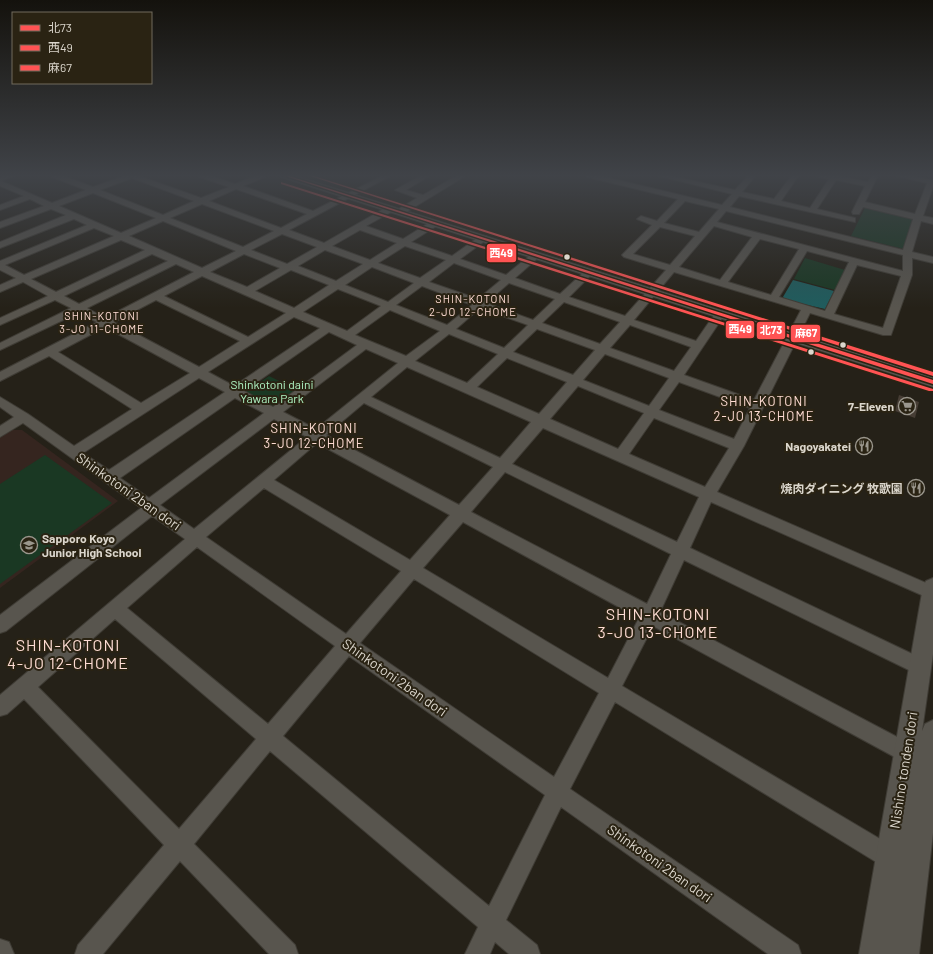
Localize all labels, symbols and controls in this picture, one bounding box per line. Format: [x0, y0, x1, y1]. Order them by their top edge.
legend [12, 12, 152, 84]
text: 北73 [48, 20, 72, 34]
text: 西49 [48, 40, 73, 54]
text: 麻67 [48, 60, 72, 74]
line badge: 西49 [486, 243, 517, 263]
text: 西49 [489, 246, 513, 259]
unlabelled marker [562, 252, 572, 262]
district label: SHIN-KOTONI 2-JO 12-CHOME [429, 292, 517, 318]
district label: SHIN-KOTONI 3-JO 11-CHOME [59, 309, 145, 335]
line badge: 西49 [725, 320, 755, 339]
line badge: 北73 [756, 321, 786, 340]
text: 西49 [728, 322, 752, 335]
text: 北73 [760, 323, 782, 336]
line badge: 麻67 [790, 324, 821, 343]
text: 麻67 [795, 326, 818, 339]
unlabelled marker [838, 340, 848, 350]
unlabelled marker [806, 347, 816, 357]
park label: Shinkotoni daini Yawara Park [230, 377, 314, 405]
district label: SHIN-KOTONI 2-JO 13-CHOME [713, 393, 815, 424]
supermarket icon: 7-Eleven [897, 396, 917, 416]
place label: 7-Eleven [848, 399, 894, 413]
district label: SHIN-KOTONI 3-JO 12-CHOME [263, 420, 365, 451]
restaurant icon: Nagoyakatei [854, 436, 874, 456]
place label: Nagoyakatei [785, 439, 851, 453]
street label: Shinkotoni 2ban dori [73, 448, 185, 534]
restaurant icon: 焼肉ダイニング 牧歌園 [906, 478, 926, 498]
place label: 焼肉ダイニング 牧歌園 [781, 481, 903, 495]
place label: Sapporo Koyo Junior High School [42, 531, 142, 559]
school or university icon: Sapporo Koyo Junior High School [19, 535, 39, 555]
district label: SHIN-KOTONI 3-JO 13-CHOME [597, 604, 719, 641]
street label: Shinkotoni 2ban dori [339, 634, 451, 720]
district label: SHIN-KOTONI 4-JO 12-CHOME [7, 635, 129, 672]
street label: Nishino tonden dori [885, 710, 921, 830]
street label: Shinkotoni 2ban dori [604, 820, 716, 906]

